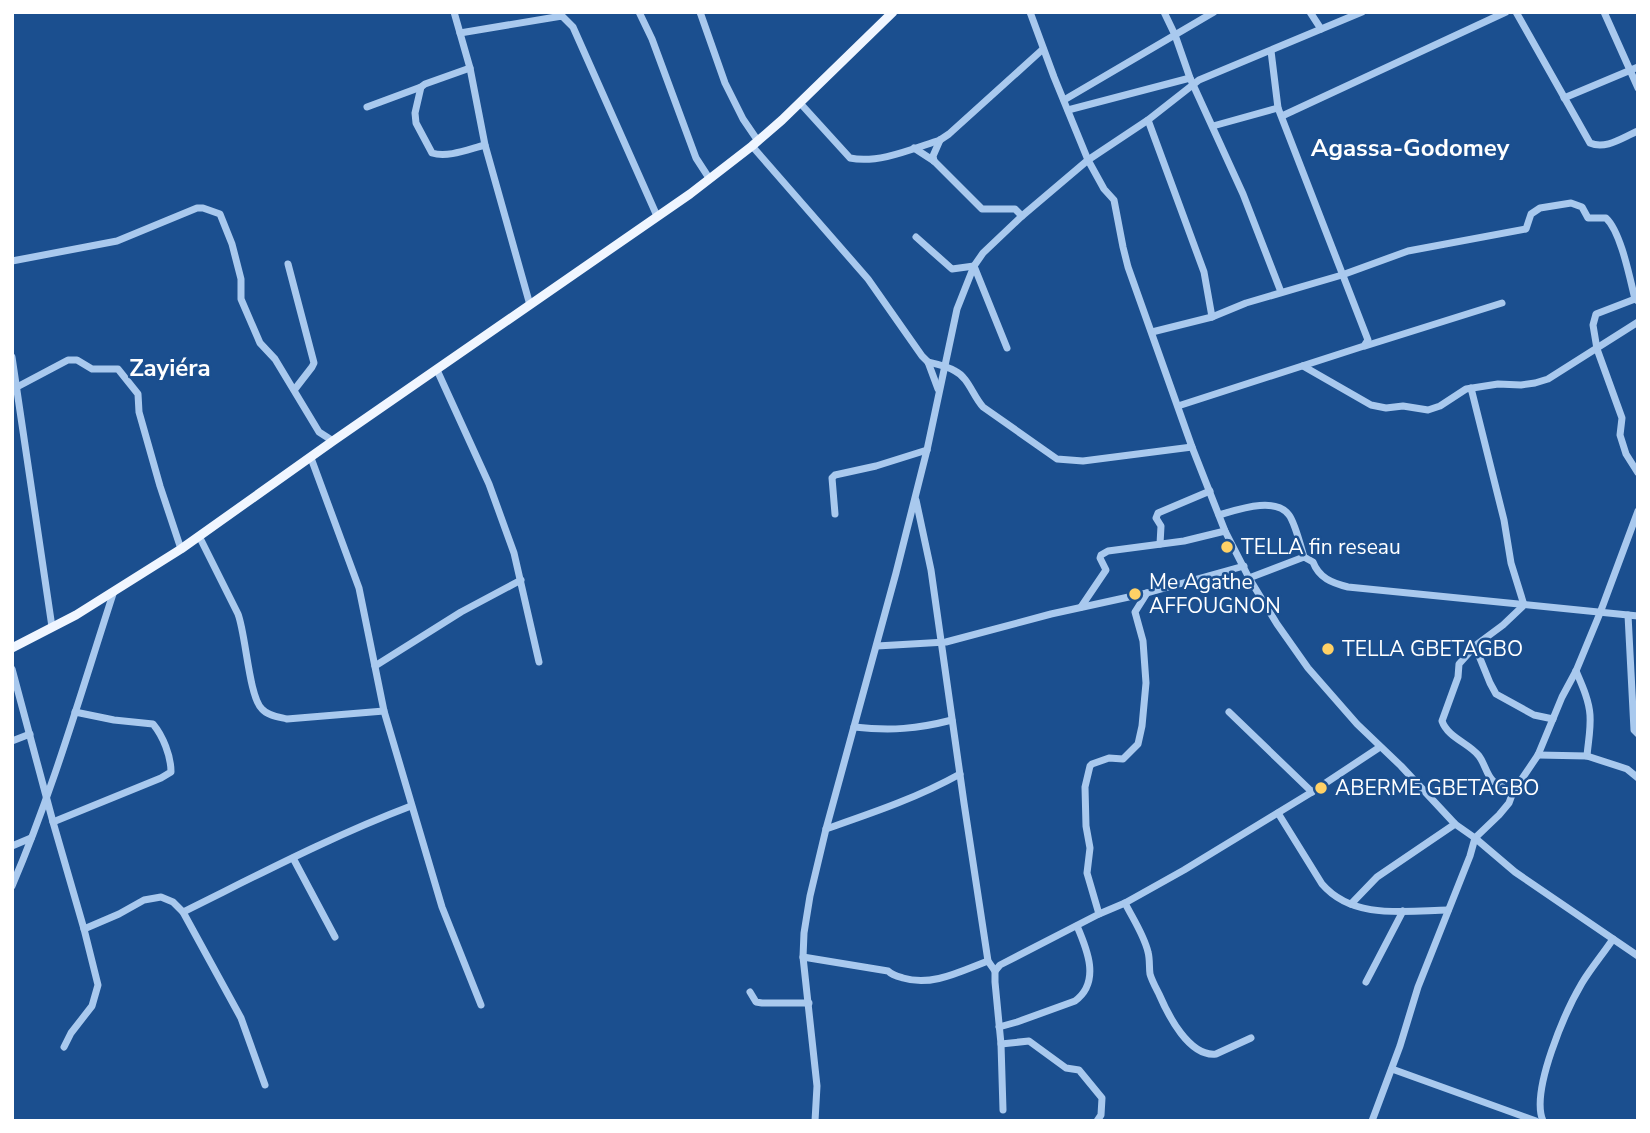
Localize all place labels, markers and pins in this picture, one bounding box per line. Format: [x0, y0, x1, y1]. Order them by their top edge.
place label: TELLA fin reseau [1241, 533, 1401, 561]
marker: TELLA fin reseau [1219, 539, 1235, 555]
place label: Me Agathe AFFOUGNON [1149, 568, 1281, 620]
marker: Me Agathe AFFOUGNON [1127, 586, 1143, 602]
place label: TELLA GBETAGBO [1342, 635, 1523, 663]
marker: TELLA GBETAGBO [1320, 641, 1336, 657]
place label: ABERME GBETAGBO [1335, 774, 1539, 802]
marker: ABERME GBETAGBO [1313, 780, 1329, 796]

